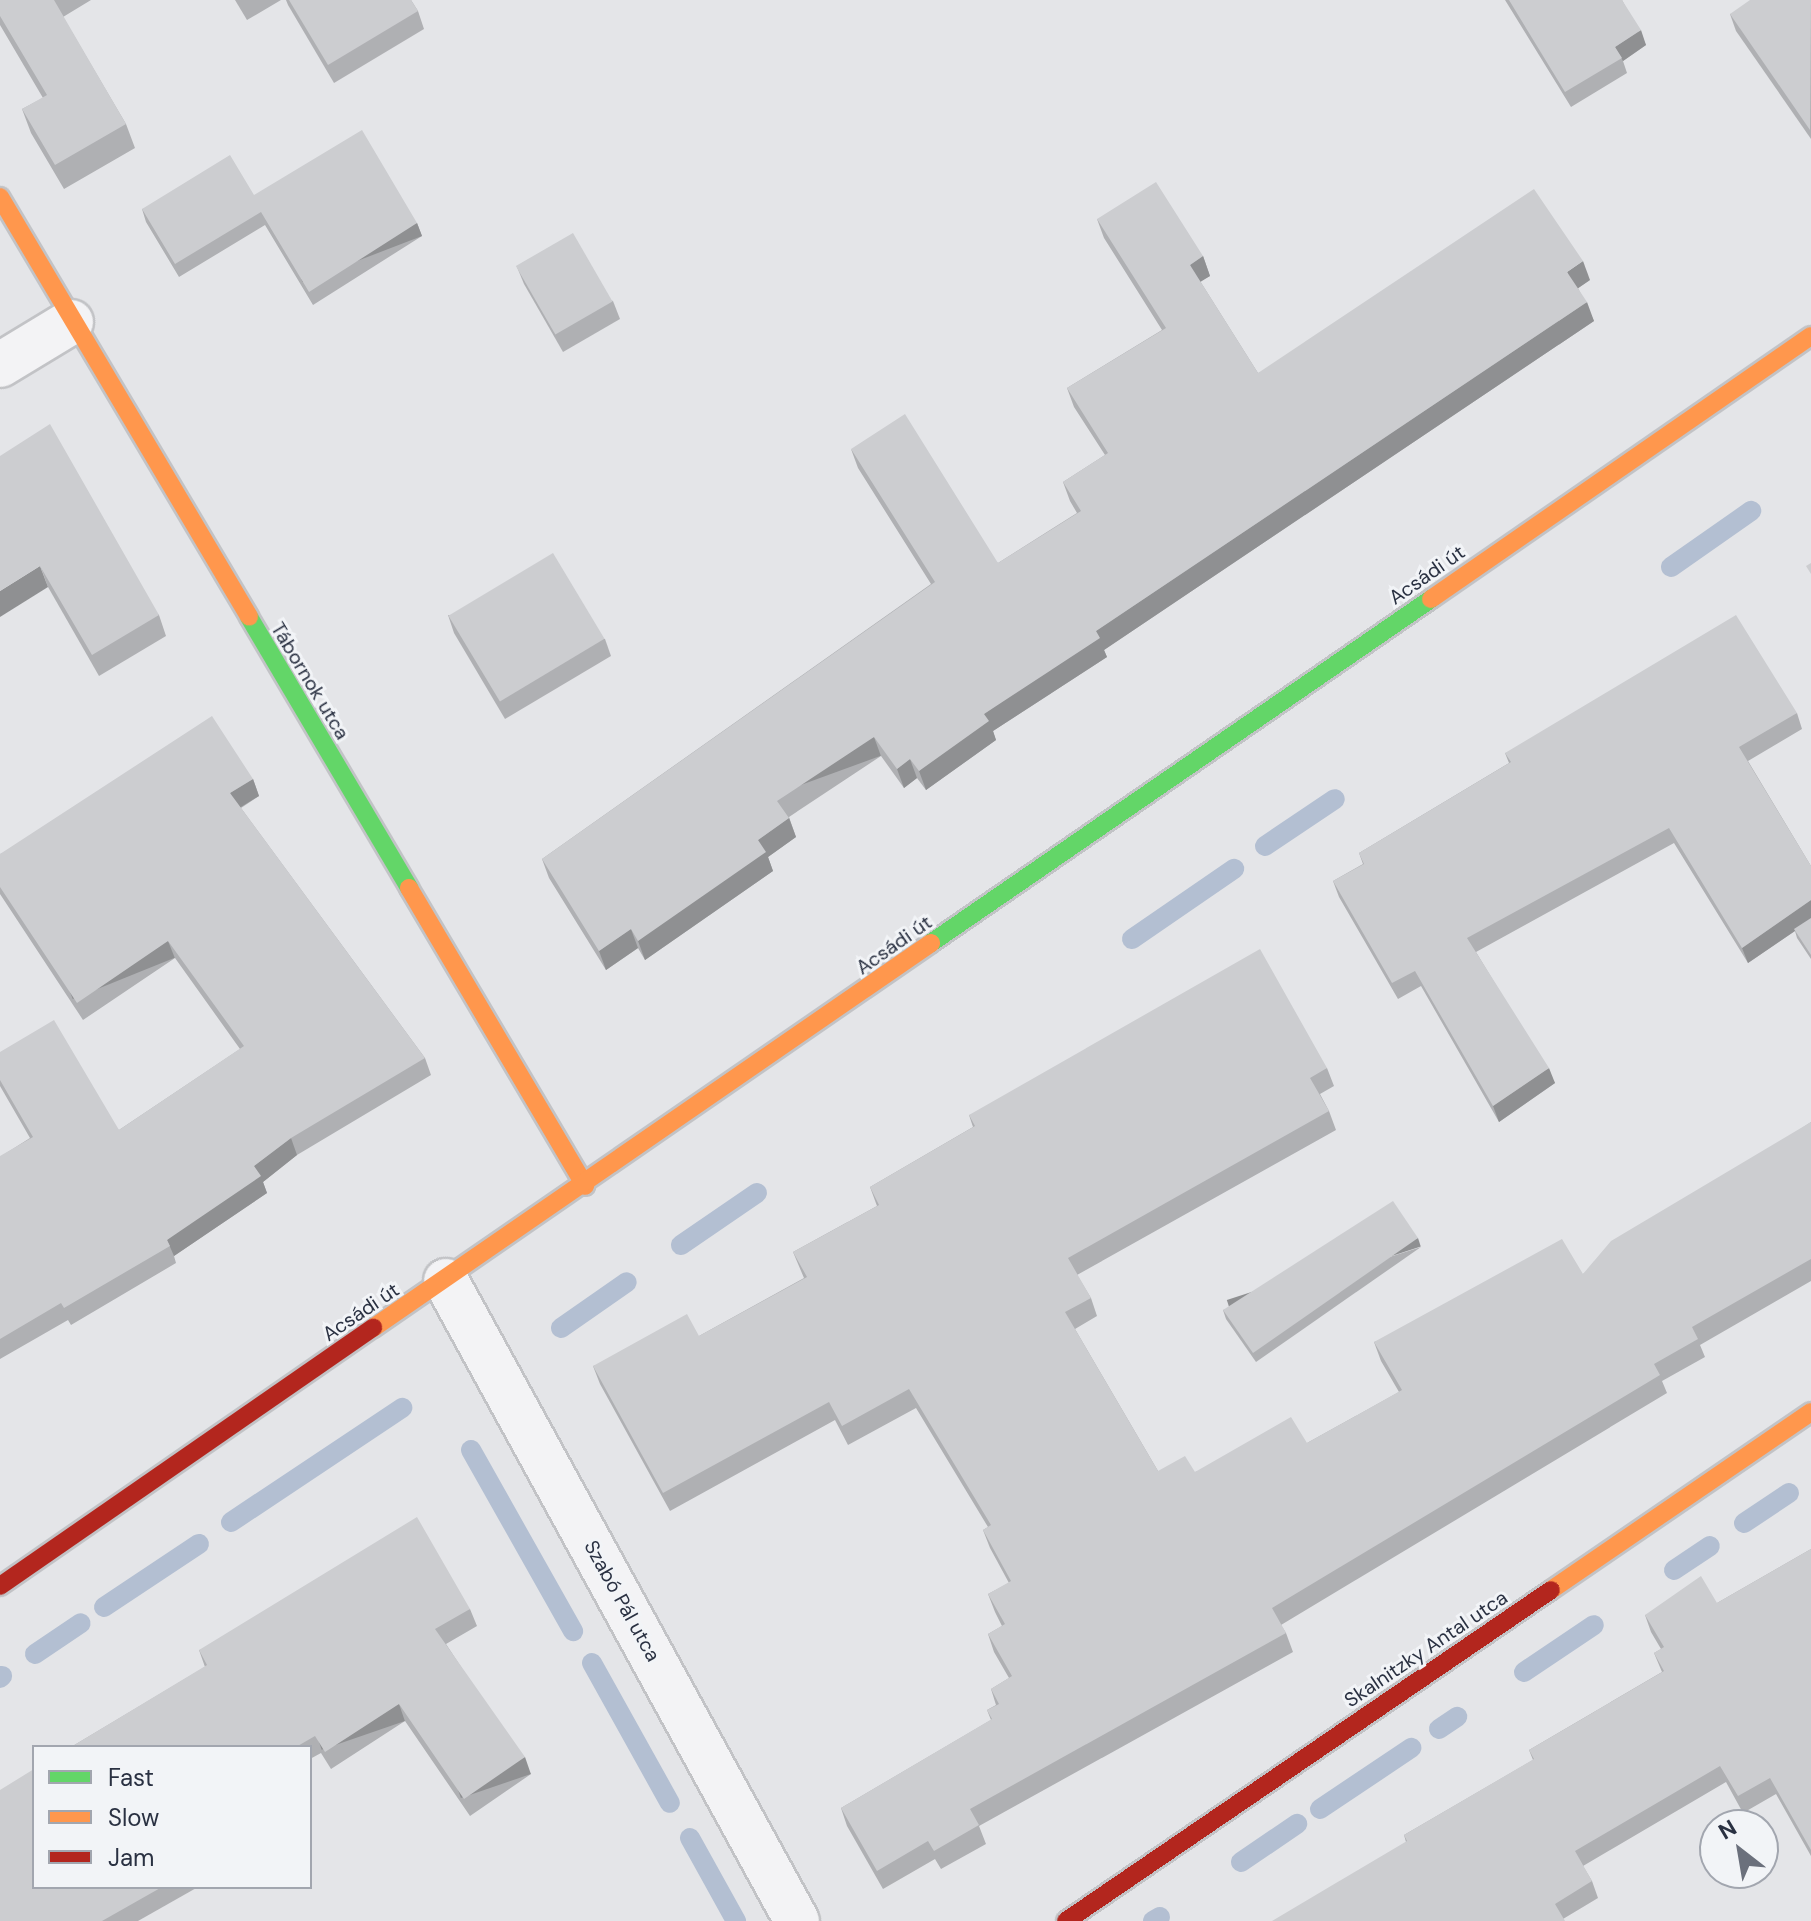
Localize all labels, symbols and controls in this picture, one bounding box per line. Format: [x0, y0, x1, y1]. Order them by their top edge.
street label: Acsádi út [1384, 540, 1470, 610]
street label: Tábornok utca [266, 618, 354, 744]
street label: Acsádi út [851, 910, 937, 980]
street label: Acsádi út [318, 1278, 404, 1346]
street label: Szabó Pál utca [579, 1536, 665, 1666]
street label: Skalnitzky Antal utca [1340, 1586, 1512, 1712]
legend [32, 1745, 312, 1889]
text: Fast [108, 1762, 154, 1793]
text: Slow [108, 1802, 159, 1833]
north arrow [1699, 1809, 1779, 1889]
text: N [1713, 1813, 1742, 1846]
text: Jam [108, 1842, 154, 1873]

